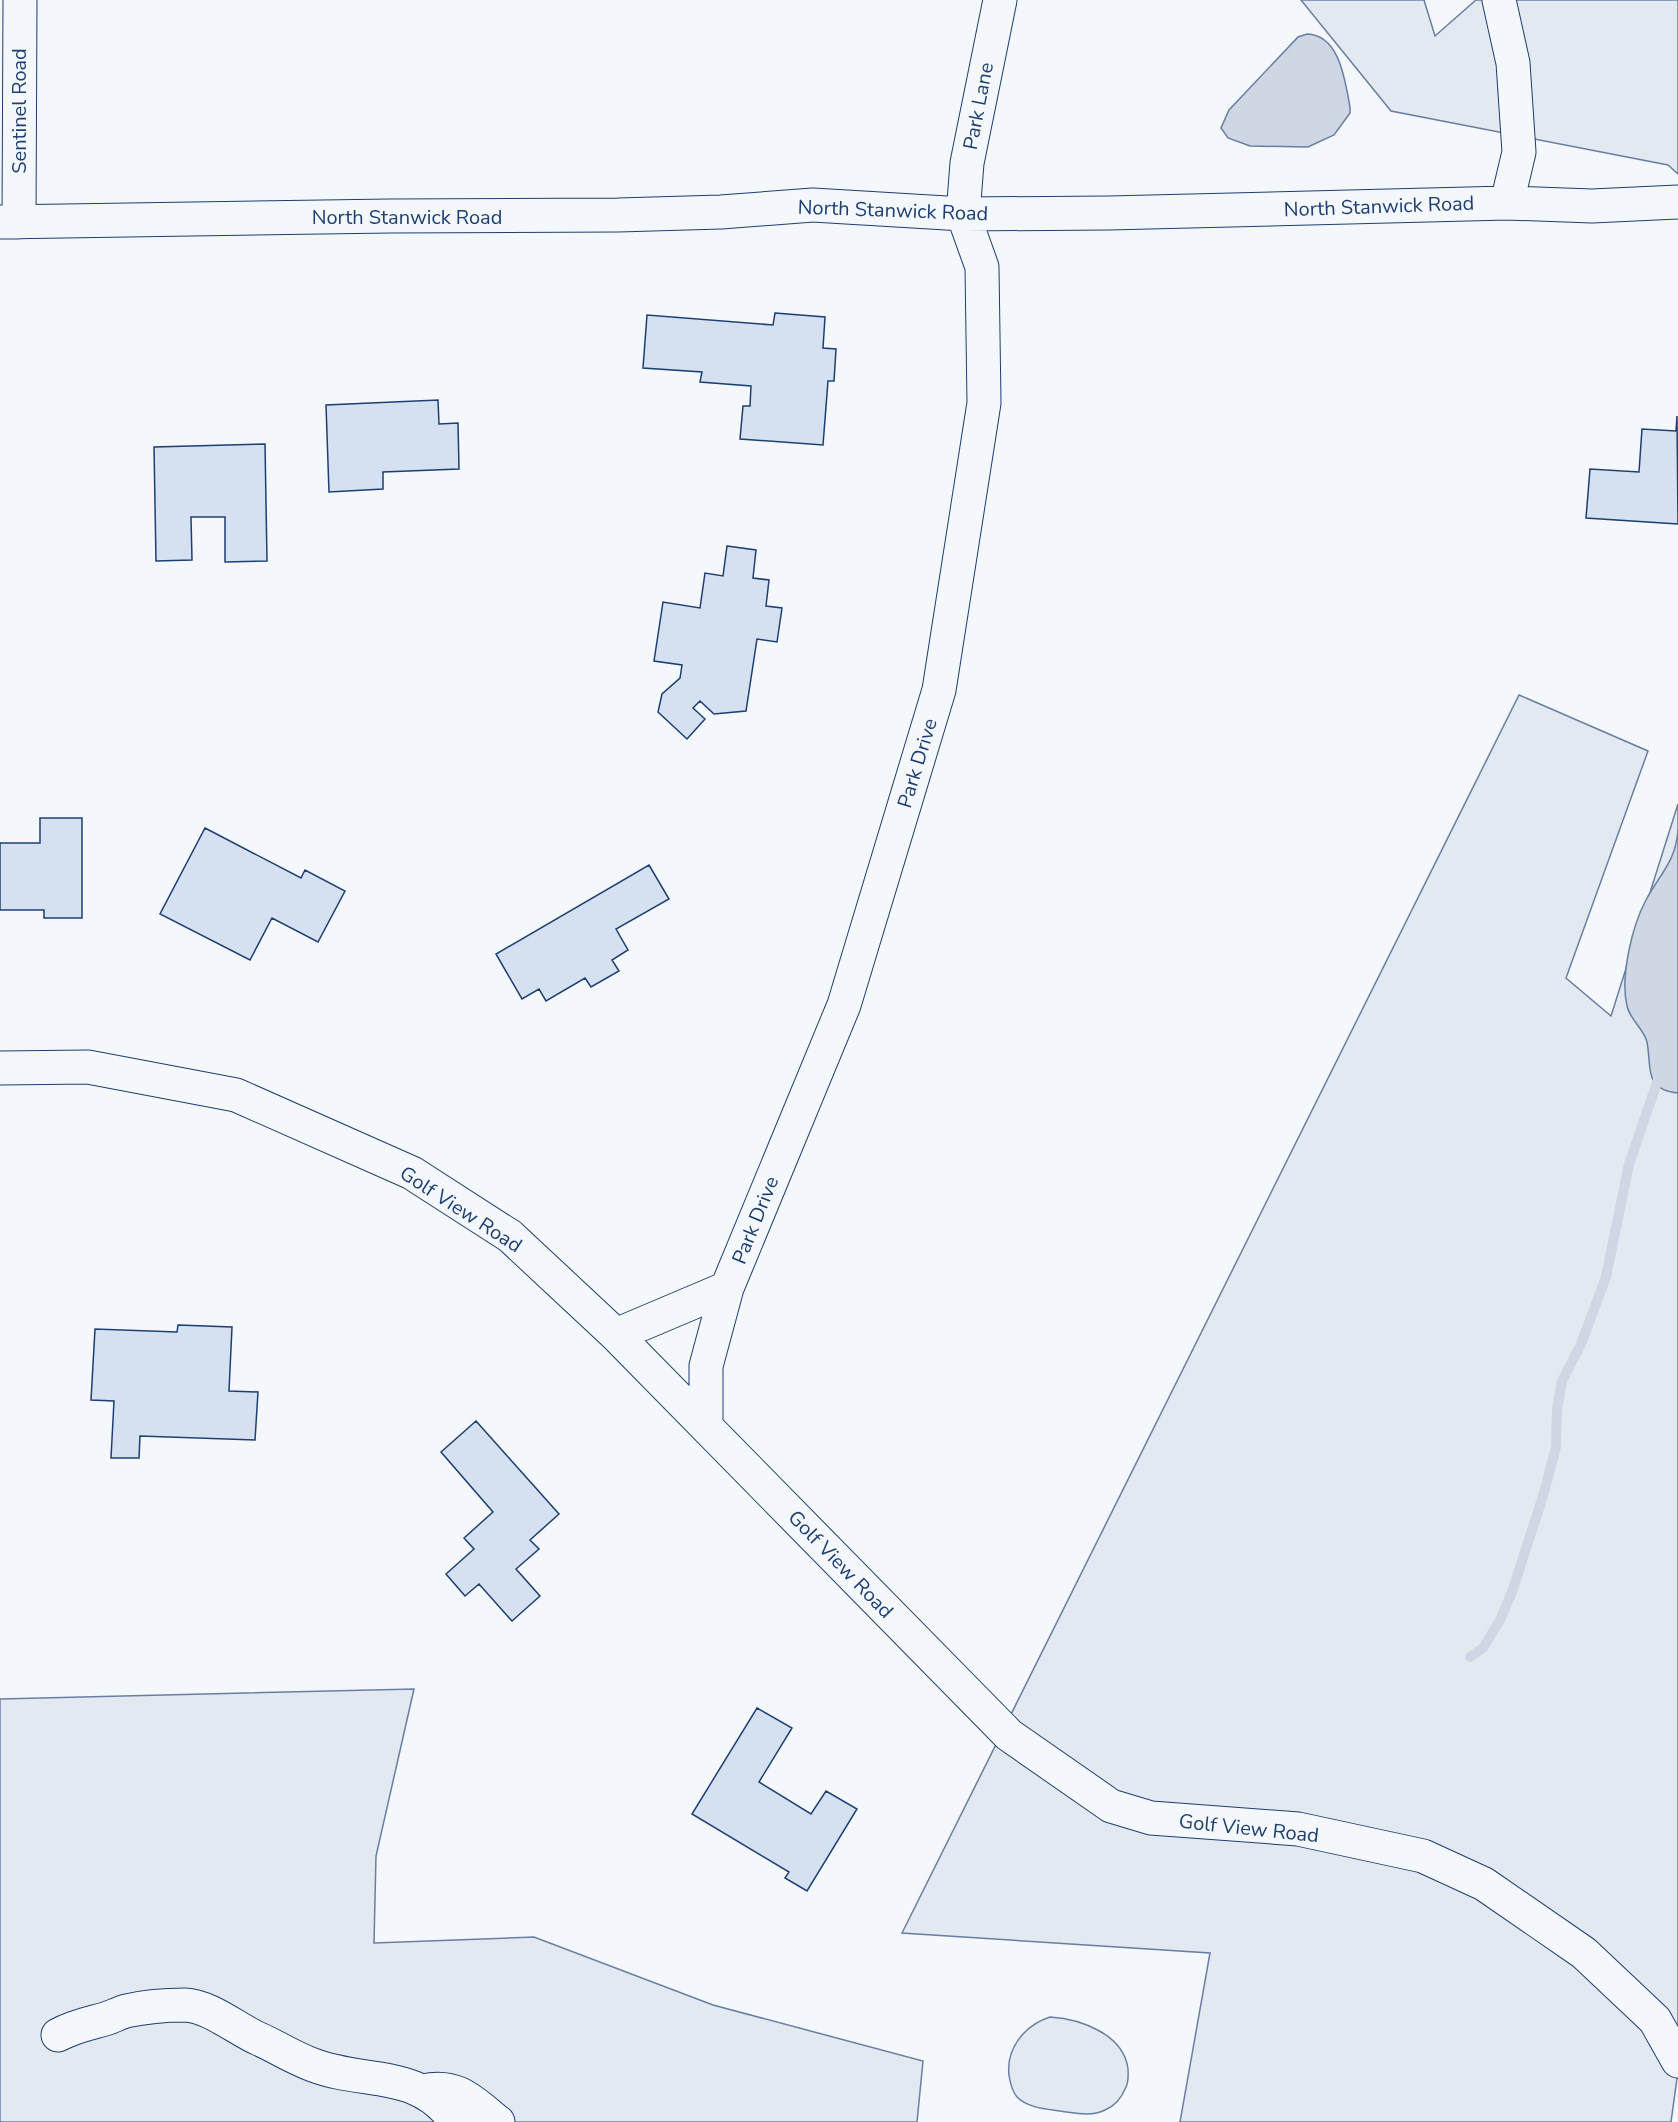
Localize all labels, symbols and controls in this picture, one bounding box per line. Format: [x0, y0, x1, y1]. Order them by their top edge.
street label: Sentinel Road [6, 48, 33, 174]
street label: Park Lane [957, 60, 1000, 152]
street label: North Stanwick Road [1283, 190, 1475, 223]
street label: North Stanwick Road [797, 194, 989, 227]
street label: North Stanwick Road [312, 204, 502, 231]
street label: Park Drive [891, 715, 944, 811]
street label: Golf View Road [394, 1160, 527, 1259]
street label: Park Drive [726, 1172, 785, 1268]
street label: Golf View Road [782, 1504, 899, 1624]
street label: Golf View Road [1178, 1808, 1320, 1849]

